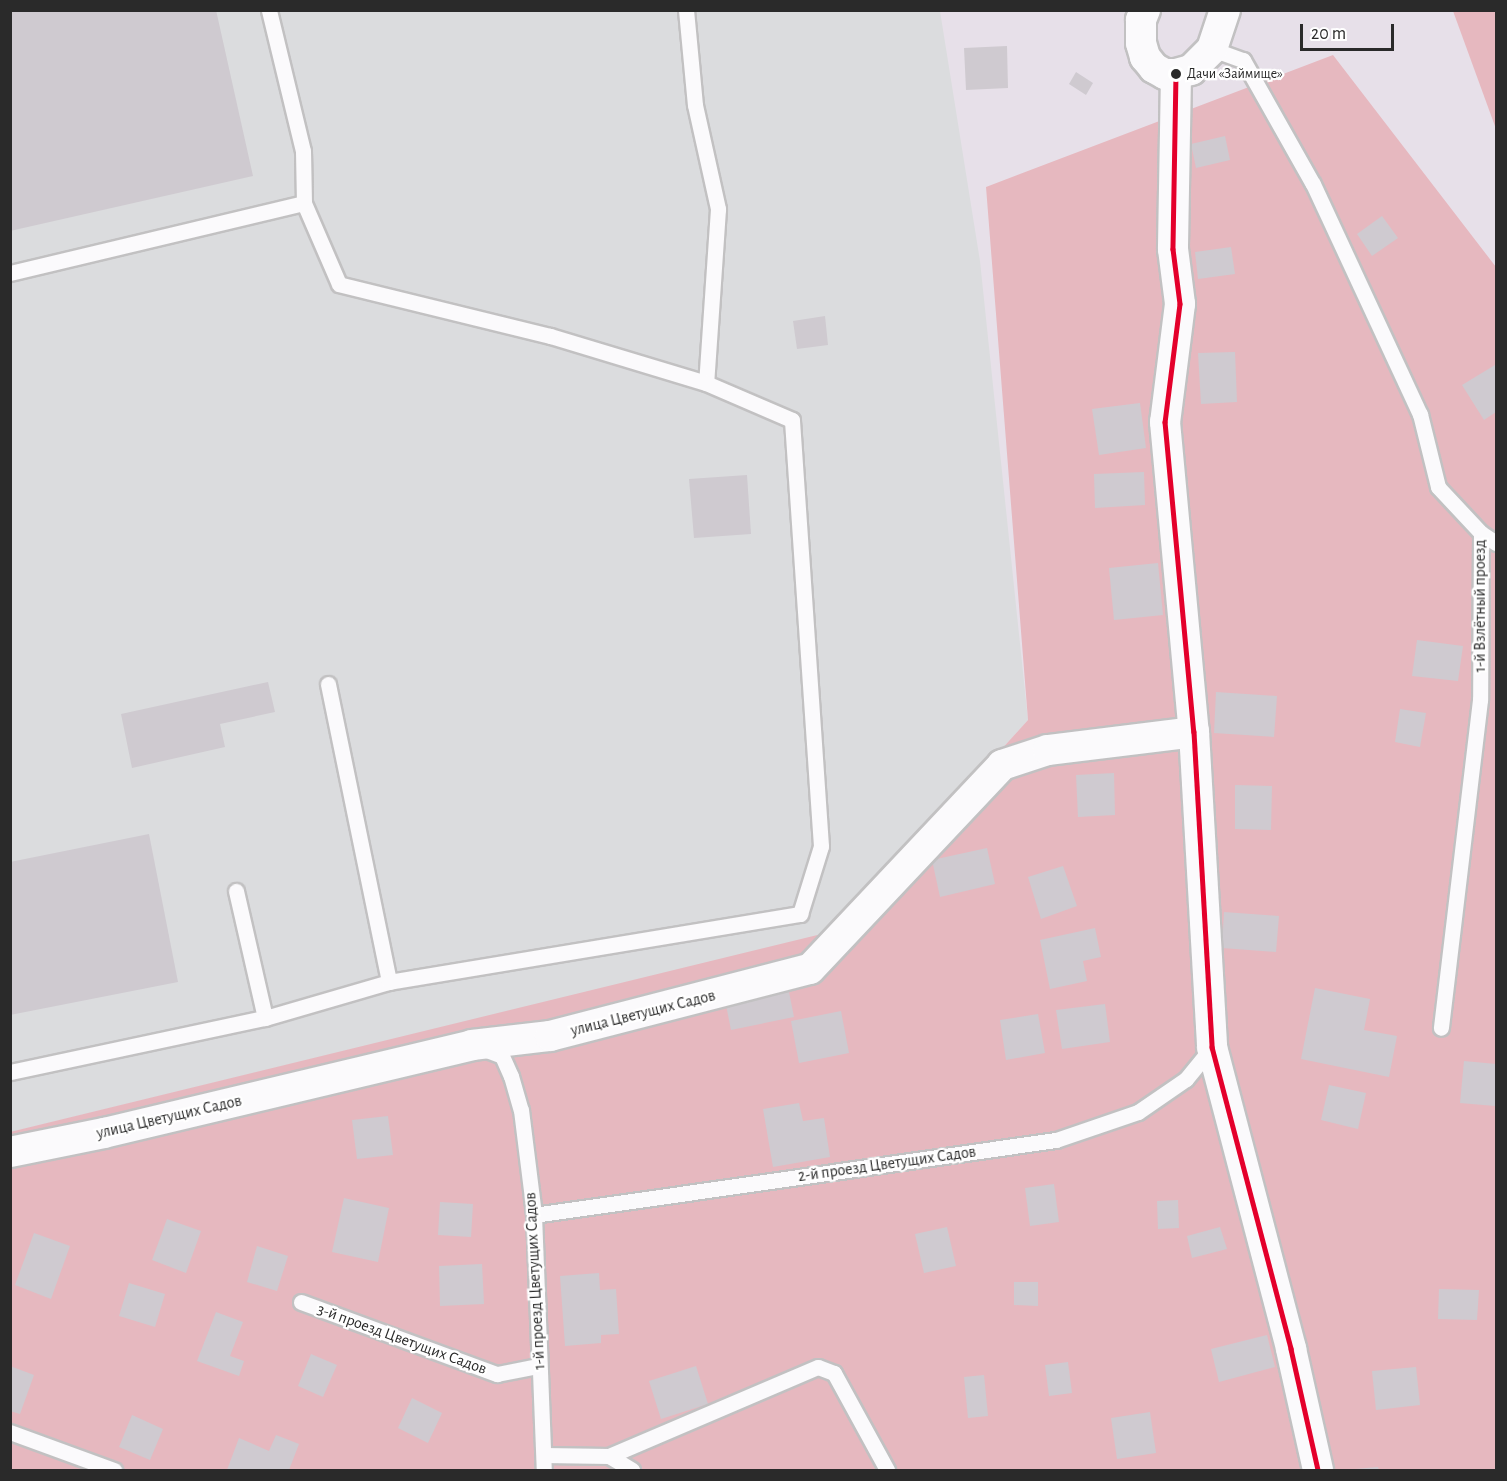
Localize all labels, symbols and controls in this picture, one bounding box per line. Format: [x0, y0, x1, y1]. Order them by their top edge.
scale bar [1303, 12, 1398, 50]
text: 20 m [1311, 25, 1346, 43]
place label: Дачи «Займище» [1187, 66, 1283, 82]
marker: Дачи «Займище» [1170, 68, 1182, 80]
street label: 1-й Взлётный проезд [1470, 540, 1490, 672]
street label: улица Цветущих Садов [569, 986, 717, 1040]
street label: улица Цветущих Садов [95, 1091, 243, 1143]
street label: 2-й проезд Цветущих Садов [797, 1142, 977, 1186]
street label: 1-й проезд Цветущих Садов [521, 1192, 549, 1370]
street label: 3-й проезд Цветущих Садов [315, 1299, 489, 1379]

